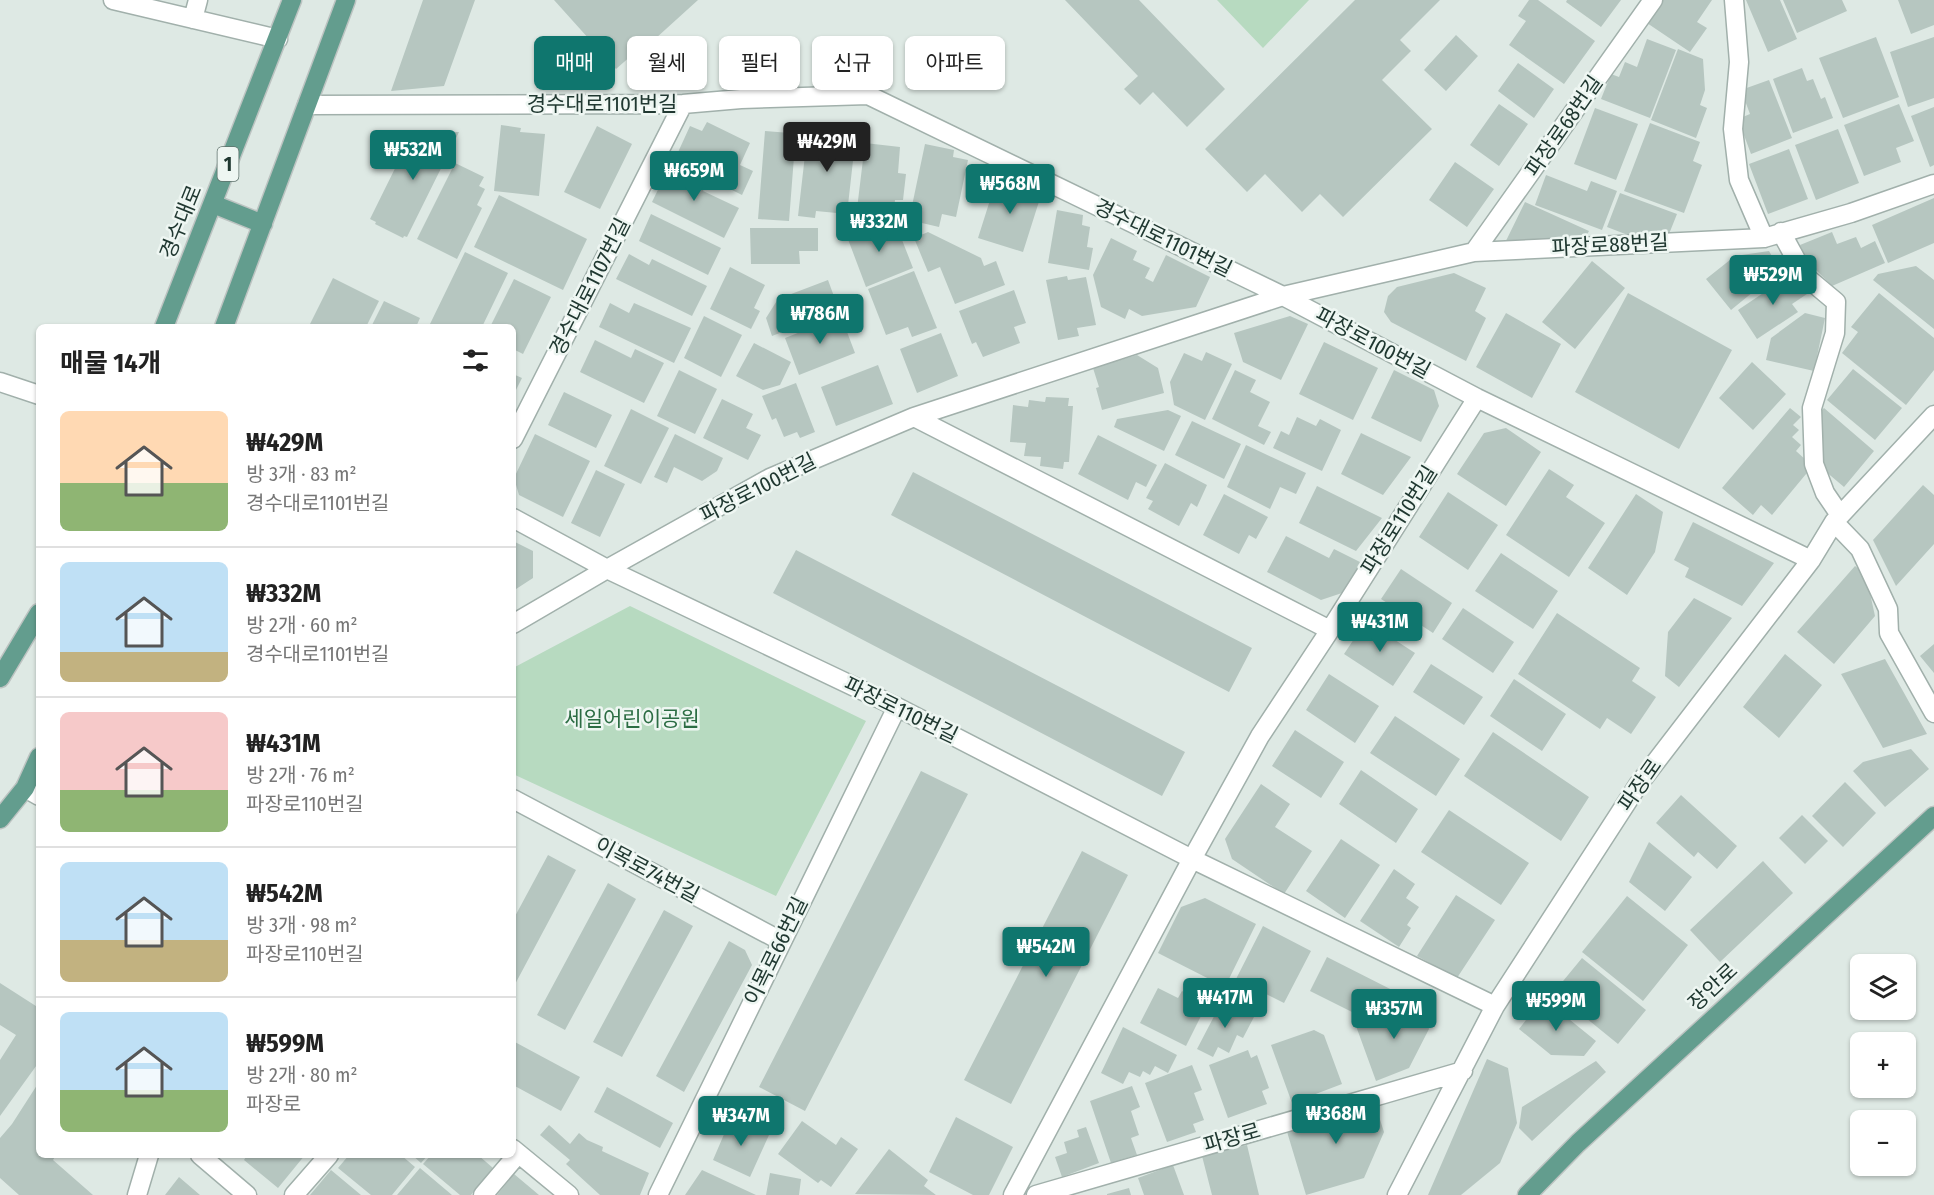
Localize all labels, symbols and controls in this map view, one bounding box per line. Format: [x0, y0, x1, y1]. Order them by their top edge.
chip: 매매 [534, 36, 615, 90]
chip: 월세 [627, 36, 707, 90]
chip: 필터 [719, 36, 800, 90]
chip: 신규 [812, 36, 893, 90]
chip: 아파트 [905, 36, 1005, 90]
street label: 파장로68번길 [1520, 70, 1608, 182]
street label: 경수대로1101번길 [527, 91, 677, 117]
pin: ₩429M [785, 122, 869, 173]
text: ₩429M [797, 129, 857, 153]
pin: ₩532M [371, 130, 455, 181]
text: ₩532M [384, 137, 442, 161]
road number: 1 [218, 147, 238, 181]
pin: ₩659M [652, 151, 736, 202]
text: ₩659M [664, 158, 724, 182]
pin: ₩568M [968, 164, 1052, 215]
text: ₩568M [980, 171, 1040, 195]
street label: 경수대로 [154, 181, 208, 263]
street label: 경수대로1101번길 [1090, 193, 1236, 283]
pin: ₩332M [837, 202, 921, 253]
text: ₩332M [850, 209, 908, 233]
street label: 경수대로1107번길 [544, 214, 636, 360]
street label: 파장로88번길 [1551, 229, 1669, 261]
pin: ₩529M [1731, 255, 1815, 306]
text: ₩529M [1744, 262, 1802, 286]
pin: ₩786M [778, 294, 862, 345]
text: ₩786M [790, 301, 850, 325]
street label: 파장로100번길 [1311, 302, 1435, 384]
icon: filters [459, 344, 492, 377]
text: 매물 14개 [60, 348, 162, 379]
text: ₩429M [246, 427, 323, 458]
icon: home [108, 435, 180, 507]
street label: 파장로100번길 [696, 448, 820, 528]
street label: 파장로110번길 [1355, 461, 1443, 579]
text: 방 3개 · 83 m² [246, 462, 356, 486]
text: 경수대로1101번길 [246, 491, 389, 515]
text: ₩332M [246, 578, 321, 609]
icon: home [108, 586, 180, 658]
pin: ₩431M [1338, 602, 1422, 653]
text: ₩431M [1351, 609, 1409, 633]
text: 방 2개 · 60 m² [246, 613, 358, 637]
text: 경수대로1101번길 [246, 642, 389, 666]
street label: 파장로110번길 [840, 671, 962, 749]
park label: 세일어린이공원 [564, 706, 700, 732]
text: ₩431M [246, 728, 321, 759]
icon: home [108, 736, 180, 808]
street label: 파장로 [1613, 754, 1667, 816]
text: 방 2개 · 76 m² [246, 763, 355, 787]
text: 파장로110번길 [246, 792, 364, 816]
street label: 이목로74번길 [590, 832, 704, 908]
text: ₩542M [246, 878, 323, 909]
icon: home [108, 886, 180, 958]
street label: 이목로66번길 [739, 893, 813, 1009]
text: 방 3개 · 98 m² [246, 913, 357, 937]
pin: ₩542M [1004, 927, 1088, 978]
text: ₩542M [1017, 934, 1075, 958]
text: 파장로110번길 [246, 942, 364, 966]
map controls [1850, 954, 1916, 1176]
button: layers [1850, 954, 1916, 1020]
street label: 장안로 [1683, 958, 1743, 1016]
pin: ₩417M [1183, 978, 1267, 1029]
pin: ₩599M [1514, 981, 1598, 1032]
text: ₩417M [1197, 985, 1253, 1009]
text: ₩599M [1526, 988, 1586, 1012]
pin: ₩357M [1352, 989, 1436, 1040]
text: ₩357M [1365, 996, 1423, 1020]
text: ₩599M [246, 1028, 324, 1059]
button: + [1850, 1032, 1916, 1098]
icon: home [108, 1036, 180, 1108]
text: 방 2개 · 80 m² [246, 1063, 358, 1087]
text: 파장로 [246, 1092, 301, 1116]
pin: ₩368M [1294, 1094, 1378, 1145]
pin: ₩347M [699, 1096, 783, 1147]
text: ₩368M [1306, 1101, 1366, 1125]
text: ₩347M [712, 1103, 770, 1127]
button: − [1850, 1110, 1916, 1176]
street label: 파장로 [1201, 1118, 1263, 1158]

